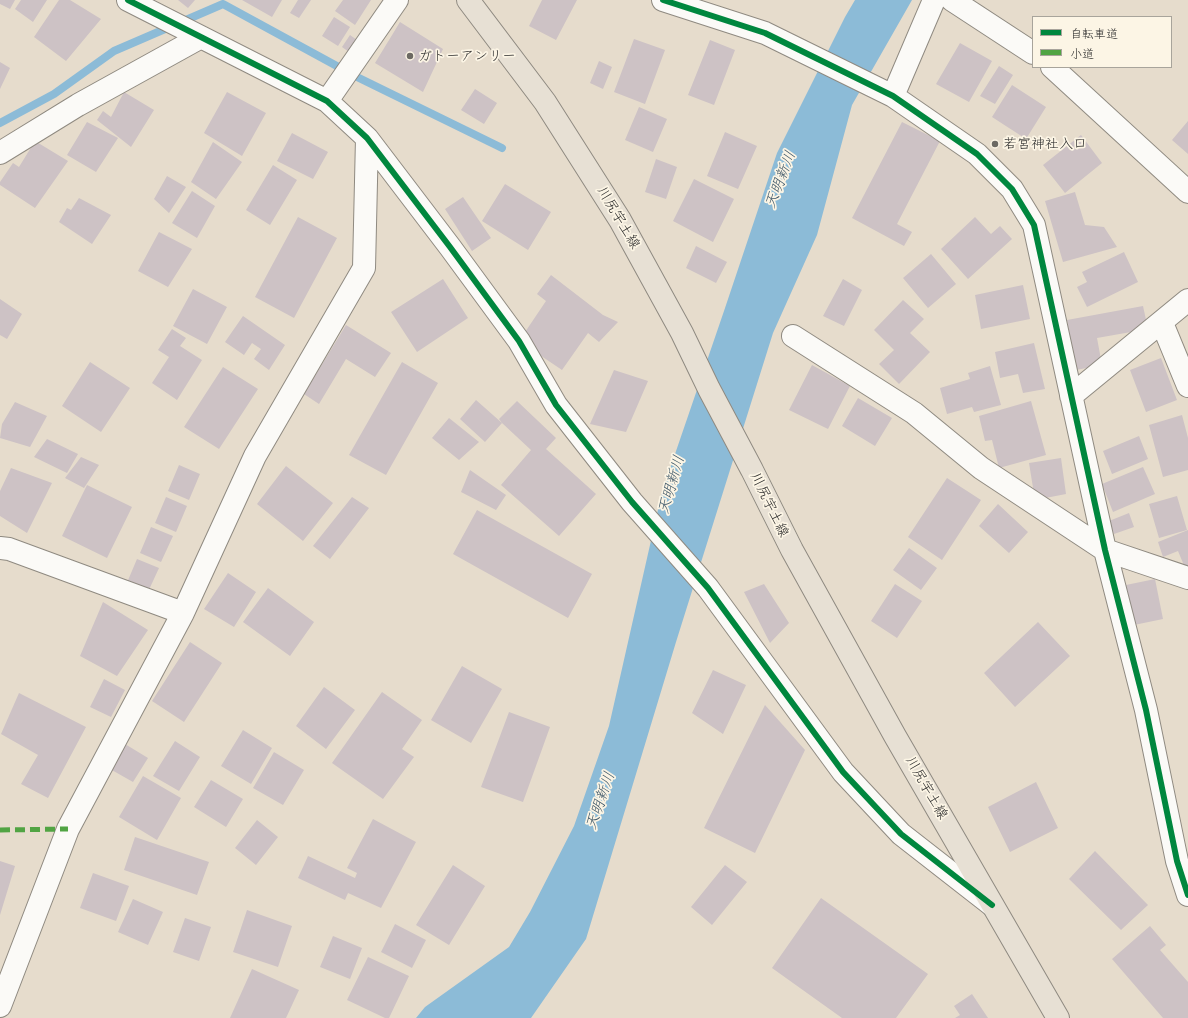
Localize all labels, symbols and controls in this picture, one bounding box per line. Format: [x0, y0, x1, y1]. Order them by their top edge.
legend [1032, 16, 1172, 68]
text: 自転車道 [1070, 27, 1118, 41]
text: 小道 [1070, 47, 1094, 61]
place label: ガトーアンリー [418, 48, 516, 64]
marker: ガトーアンリー [405, 51, 415, 61]
place label: 若宮神社入口 [1003, 136, 1087, 152]
marker: 若宮神社入口 [990, 139, 1000, 149]
water label: 天明新川 [762, 149, 800, 211]
street label: 川尻宇土線 [593, 184, 643, 252]
water label: 天明新川 [655, 454, 689, 516]
street label: 川尻宇土線 [746, 470, 792, 540]
street label: 川尻宇土線 [901, 753, 951, 823]
water label: 天明新川 [583, 770, 619, 832]

